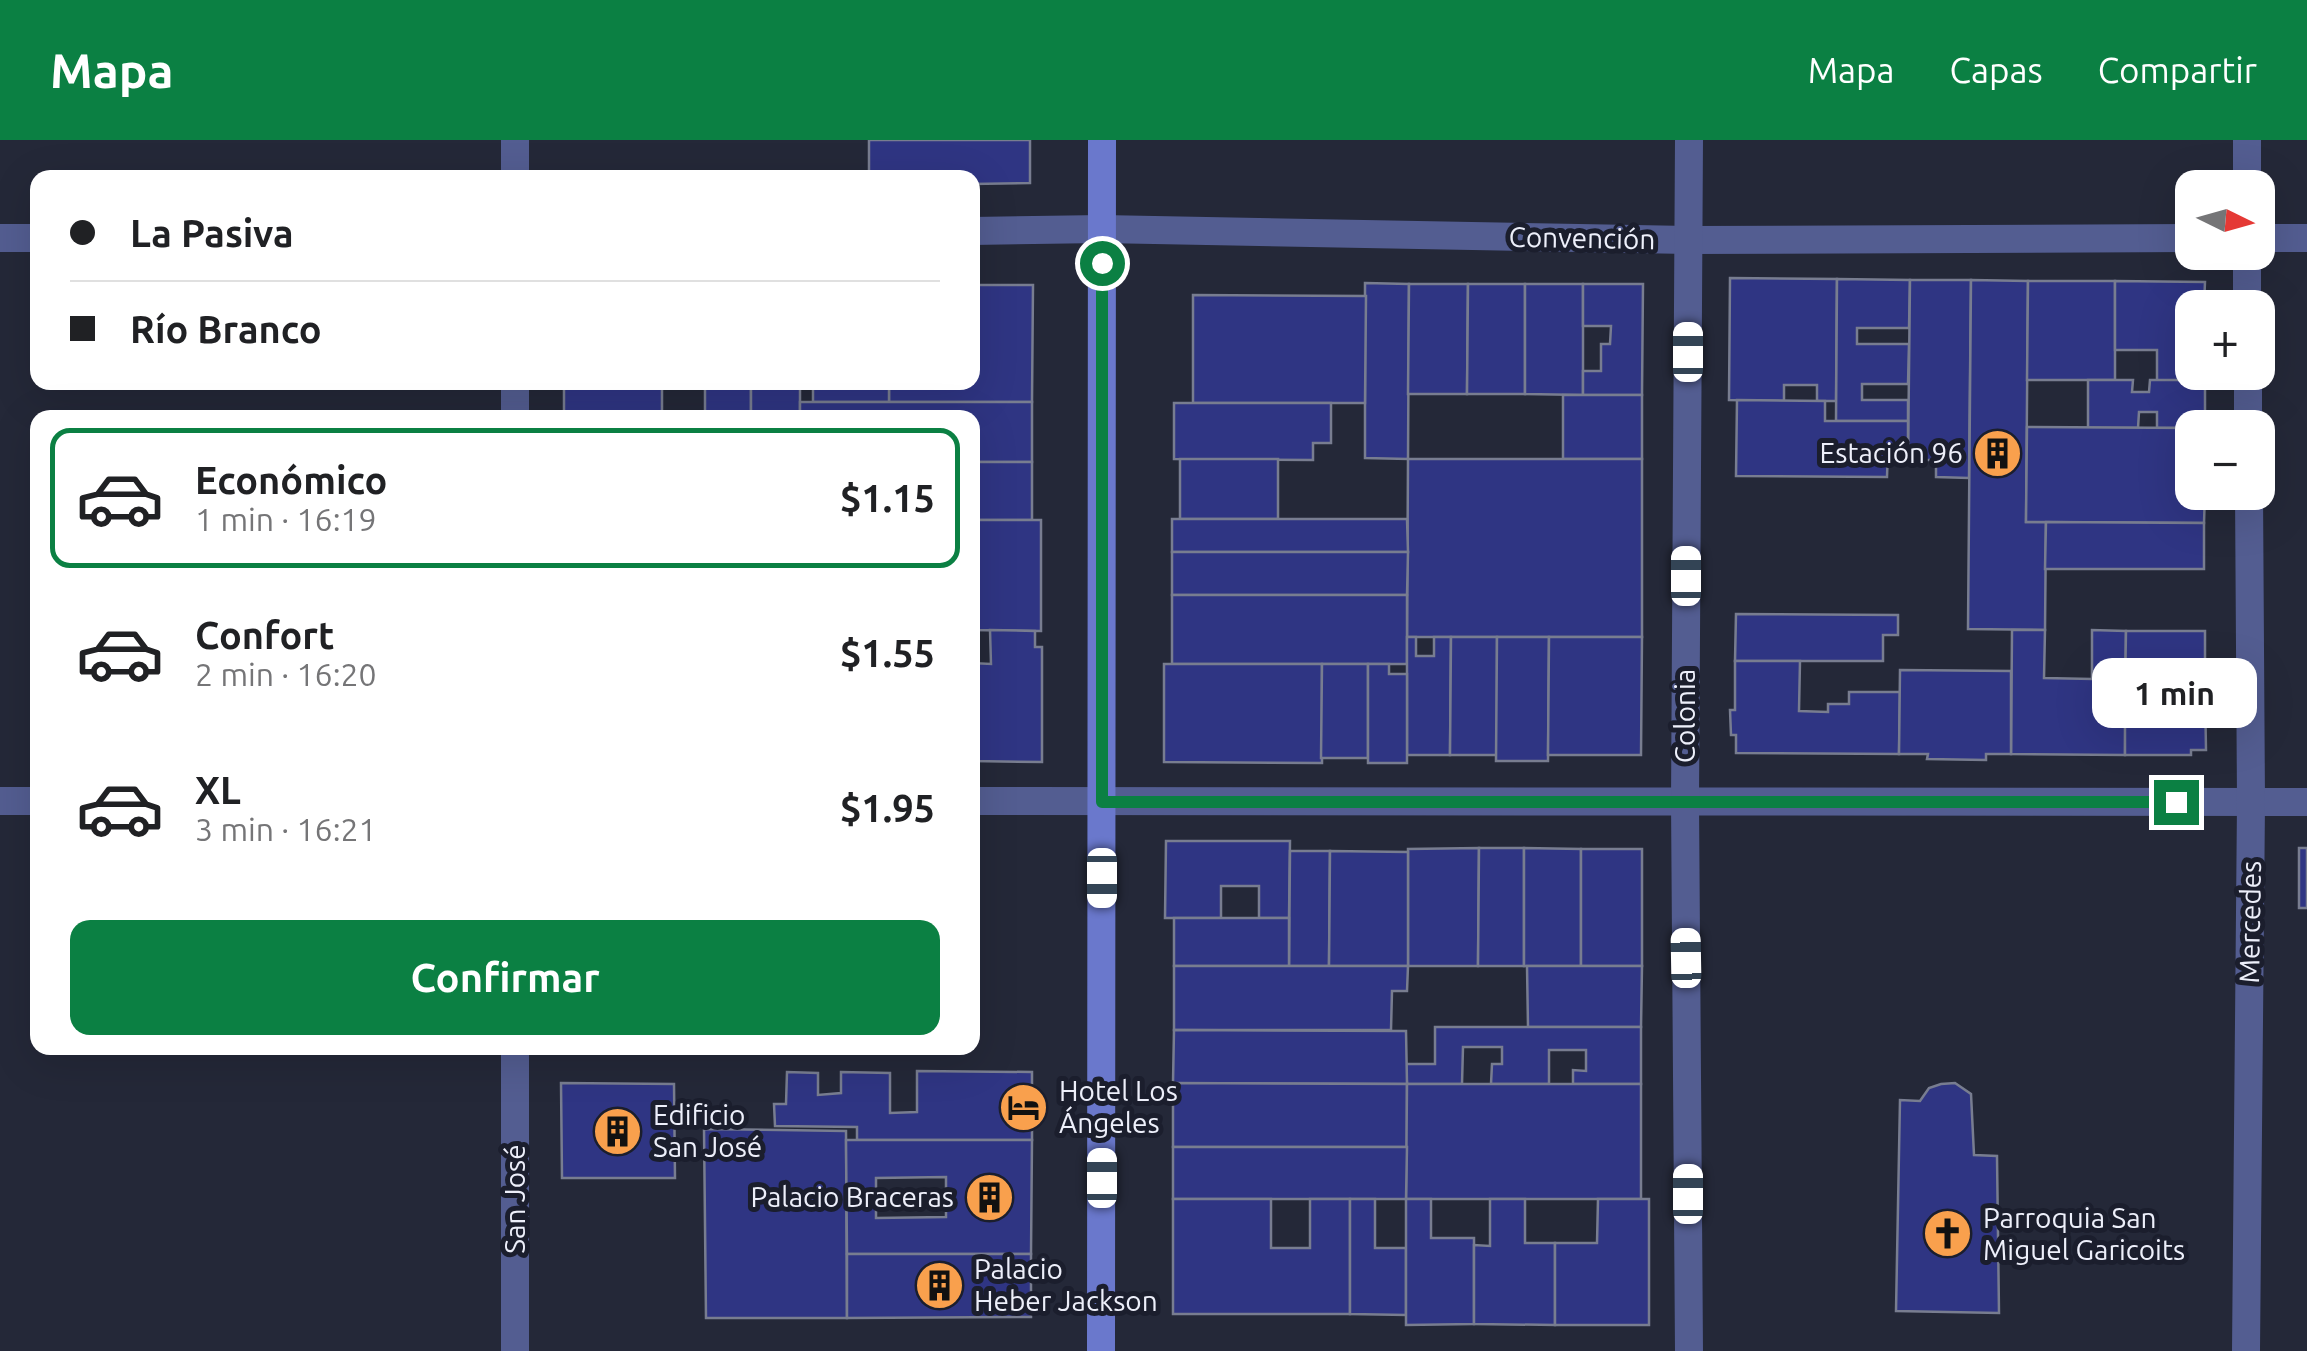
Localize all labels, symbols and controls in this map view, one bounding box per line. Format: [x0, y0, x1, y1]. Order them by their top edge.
text: Mapa [50, 43, 174, 97]
text: Mapa [1808, 50, 1895, 90]
text: Capas [1950, 50, 2043, 90]
text: Compartir [2098, 50, 2257, 90]
north arrow [2175, 170, 2275, 270]
map controls [2175, 170, 2275, 510]
text: La Pasiva [130, 212, 294, 254]
street label: Convención [1508, 221, 1656, 254]
route start [1080, 241, 1125, 286]
button: + [2175, 290, 2275, 390]
text: Río Branco [130, 308, 322, 350]
car [1673, 322, 1703, 382]
button: − [2175, 410, 2275, 510]
building icon: Estación 96 [1972, 427, 2024, 479]
place label: Estación 96 [1820, 437, 1963, 468]
icon: car [75, 453, 165, 543]
text: Económico [195, 459, 387, 501]
text: $1.15 [840, 477, 935, 519]
text: 1 min · 16:19 [195, 501, 377, 537]
car [1671, 546, 1701, 606]
icon: car [75, 608, 165, 698]
text: Confort [195, 614, 334, 656]
text: $1.55 [840, 632, 935, 674]
text: 2 min · 16:20 [195, 656, 377, 692]
callout: 1 min [2094, 657, 2258, 727]
street label: Colonia [1669, 669, 1700, 763]
text: 1 min [2134, 675, 2215, 711]
icon: car [75, 763, 165, 853]
text: XL [195, 769, 241, 811]
route end [2154, 780, 2199, 825]
text: $1.95 [840, 787, 935, 829]
text: 3 min · 16:21 [195, 811, 377, 847]
car [1087, 848, 1117, 908]
street label: Mercedes [2233, 860, 2266, 984]
button: Confirmar [70, 920, 940, 1035]
car [1670, 928, 1702, 988]
place label: Hotel Los Ángeles [1059, 1075, 1178, 1138]
hotel icon: Hotel Los Ángeles [998, 1081, 1050, 1133]
place label: Edificio San José [653, 1099, 762, 1162]
building icon: Edificio San José [592, 1105, 644, 1157]
street label: San José [499, 1144, 530, 1254]
car [1087, 1148, 1117, 1208]
car [1673, 1164, 1703, 1224]
building icon: Palacio Braceras [963, 1171, 1015, 1223]
place label: Palacio Braceras [750, 1181, 954, 1212]
place label: Parroquia San Miguel Garicoits [1983, 1202, 2185, 1265]
church icon: Parroquia San Miguel Garicoits [1922, 1208, 1974, 1260]
place label: Palacio Heber Jackson [974, 1253, 1158, 1316]
building icon: Palacio Heber Jackson [913, 1259, 965, 1311]

